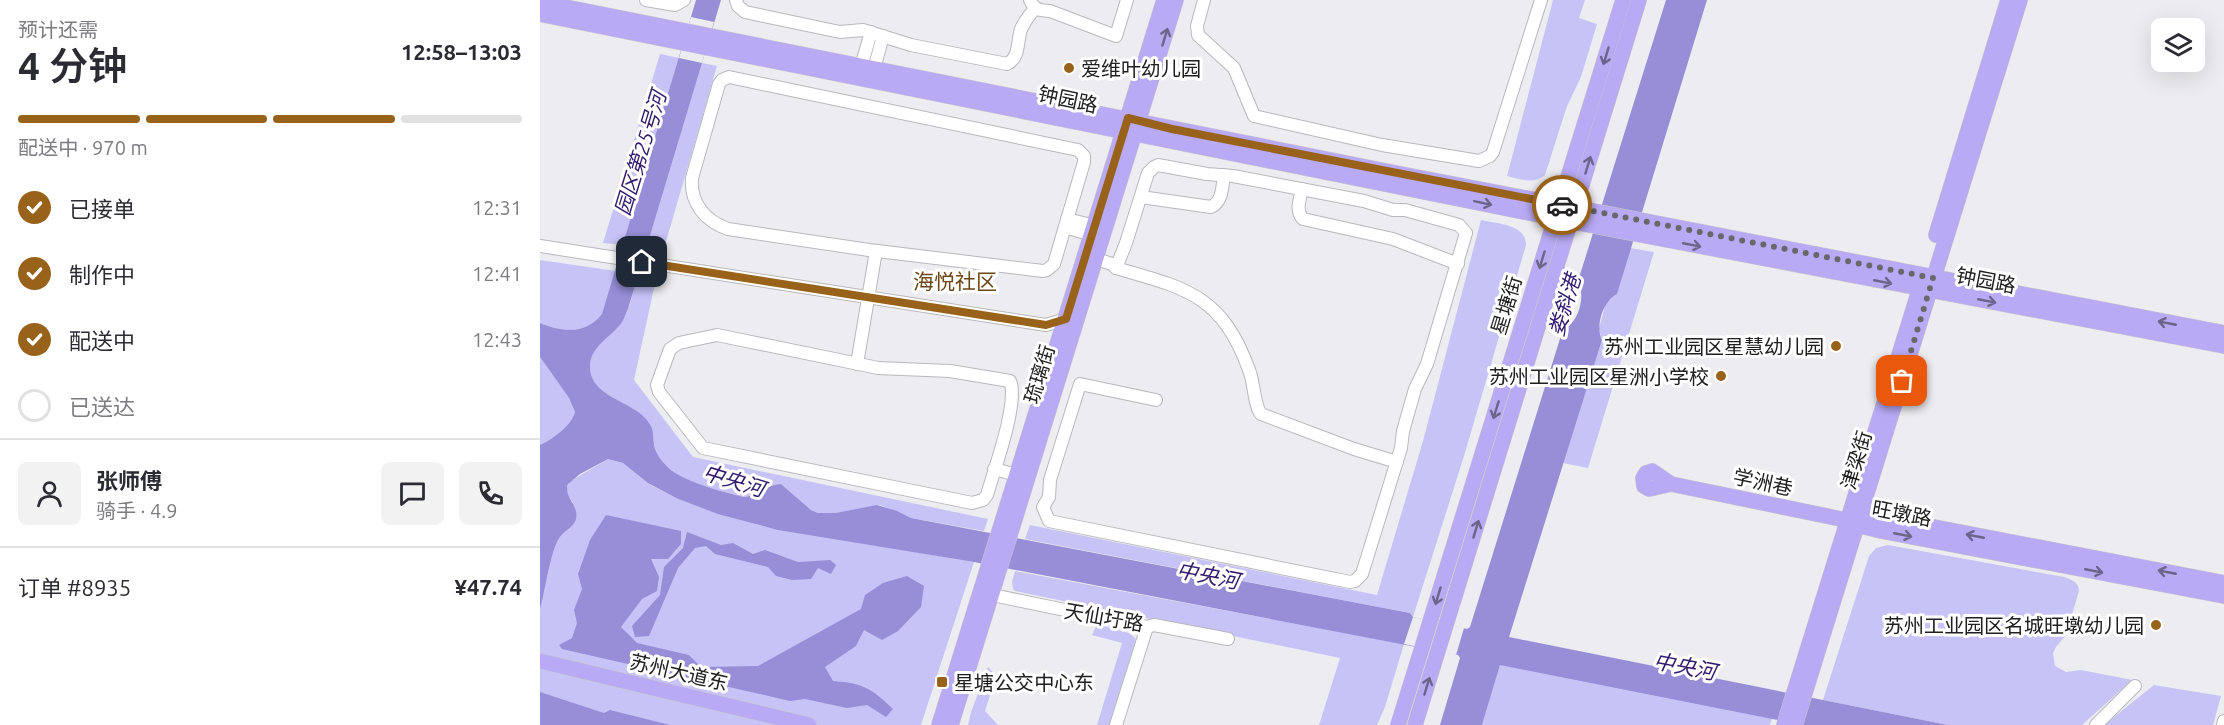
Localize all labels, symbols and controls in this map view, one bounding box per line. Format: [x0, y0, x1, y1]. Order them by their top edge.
text: 预计还需 [18, 18, 98, 41]
map controls [2151, 18, 2205, 72]
button: layers [2151, 18, 2205, 72]
one-way arrow [1160, 28, 1171, 47]
text: 12:58–13:03 [401, 39, 522, 64]
text: 4 分钟 [18, 44, 127, 87]
one-way arrow [1600, 46, 1611, 65]
place label: 爱维叶幼儿园 [1081, 57, 1201, 80]
marker: 爱维叶幼儿园 [1062, 61, 1076, 75]
street label: 钟园路 [1036, 82, 1100, 116]
water label: 园区第25号河 [610, 84, 671, 218]
text: 配送中 · 970 m [18, 136, 148, 159]
one-way arrow [1583, 156, 1594, 175]
courier [1532, 175, 1592, 235]
icon: car [1546, 189, 1579, 222]
icon: check [18, 191, 51, 224]
text: 已接单 [69, 196, 135, 221]
text: 12:31 [472, 196, 522, 219]
one-way arrow [1473, 198, 1492, 209]
pin [616, 236, 667, 287]
one-way arrow [1681, 240, 1701, 251]
icon: home [625, 245, 658, 278]
one-way arrow [1536, 250, 1547, 269]
icon: check [18, 257, 51, 290]
text: 制作中 [69, 262, 135, 287]
text: 12:41 [472, 262, 522, 285]
street label: 钟园路 [1954, 263, 2018, 297]
water label: 娄斜港 [1543, 268, 1586, 339]
district label: 海悦社区 [913, 269, 997, 293]
street label: 星塘街 [1486, 273, 1526, 337]
one-way arrow [1873, 277, 1892, 288]
one-way arrow [1977, 296, 1996, 307]
one-way arrow [2157, 317, 2177, 328]
icon: check [18, 323, 51, 356]
text: 配送中 [69, 328, 135, 353]
text: 12:43 [472, 328, 522, 351]
place label: 苏州工业园区星慧幼儿园 [1604, 335, 1824, 358]
marker: 苏州工业园区星慧幼儿园 [1829, 339, 1843, 353]
street label: 琉璃街 [1019, 342, 1059, 406]
pin [1876, 355, 1927, 406]
icon: bag [1885, 364, 1918, 397]
place label: 苏州工业园区星洲小学校 [1489, 365, 1709, 388]
marker: 苏州工业园区星洲小学校 [1714, 369, 1728, 383]
text: 已送达 [69, 394, 135, 419]
one-way arrow [1489, 400, 1500, 419]
street label: 津梁街 [1836, 428, 1876, 492]
water label: 中央河 [700, 459, 771, 502]
button: person [18, 462, 81, 525]
button: chat [381, 462, 444, 525]
button: phone [459, 462, 522, 525]
street label: 学洲巷 [1731, 465, 1795, 499]
text: 张师傅 [96, 468, 162, 493]
street label: 旺墩路 [1870, 496, 1934, 530]
text: 骑手 · 4.9 [96, 499, 178, 522]
one-way arrow [1471, 520, 1482, 539]
one-way arrow [1892, 530, 1912, 541]
one-way arrow [1966, 530, 1985, 541]
water label: 中央河 [1175, 557, 1245, 594]
one-way arrow [2084, 566, 2104, 577]
one-way arrow [2157, 566, 2177, 577]
text: ¥47.74 [455, 574, 522, 599]
text: 订单 #8935 [18, 575, 131, 600]
one-way arrow [1432, 586, 1443, 605]
street label: 天仙圩路 [1063, 599, 1145, 635]
place label: 苏州工业园区名城旺墩幼儿园 [1884, 614, 2144, 637]
marker: 苏州工业园区名城旺墩幼儿园 [2149, 618, 2163, 632]
water label: 中央河 [1652, 648, 1722, 685]
street label: 苏州大道东 [628, 650, 730, 694]
place label: 星塘公交中心东 [954, 671, 1094, 694]
marker: 星塘公交中心东 [935, 675, 949, 689]
one-way arrow [1422, 677, 1433, 696]

